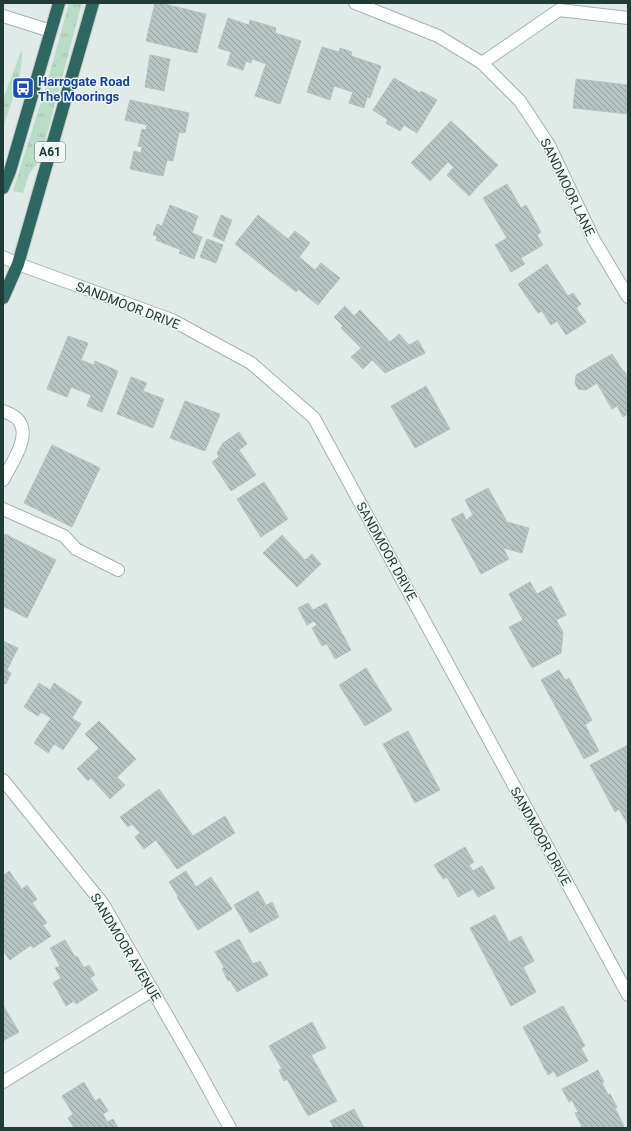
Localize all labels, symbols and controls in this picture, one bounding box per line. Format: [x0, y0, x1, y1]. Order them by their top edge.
place label: Harrogate Road The Moorings [38, 74, 130, 104]
bus stop icon: Harrogate Road The Moorings [10, 75, 36, 101]
street label: SANDMOOR LANE [537, 136, 598, 238]
road number: A61 [35, 142, 65, 162]
street label: SANDMOOR DRIVE [74, 279, 182, 332]
street label: SANDMOOR DRIVE [353, 499, 420, 603]
street label: SANDMOOR DRIVE [507, 784, 574, 888]
street label: SANDMOOR AVENUE [87, 891, 164, 1004]

